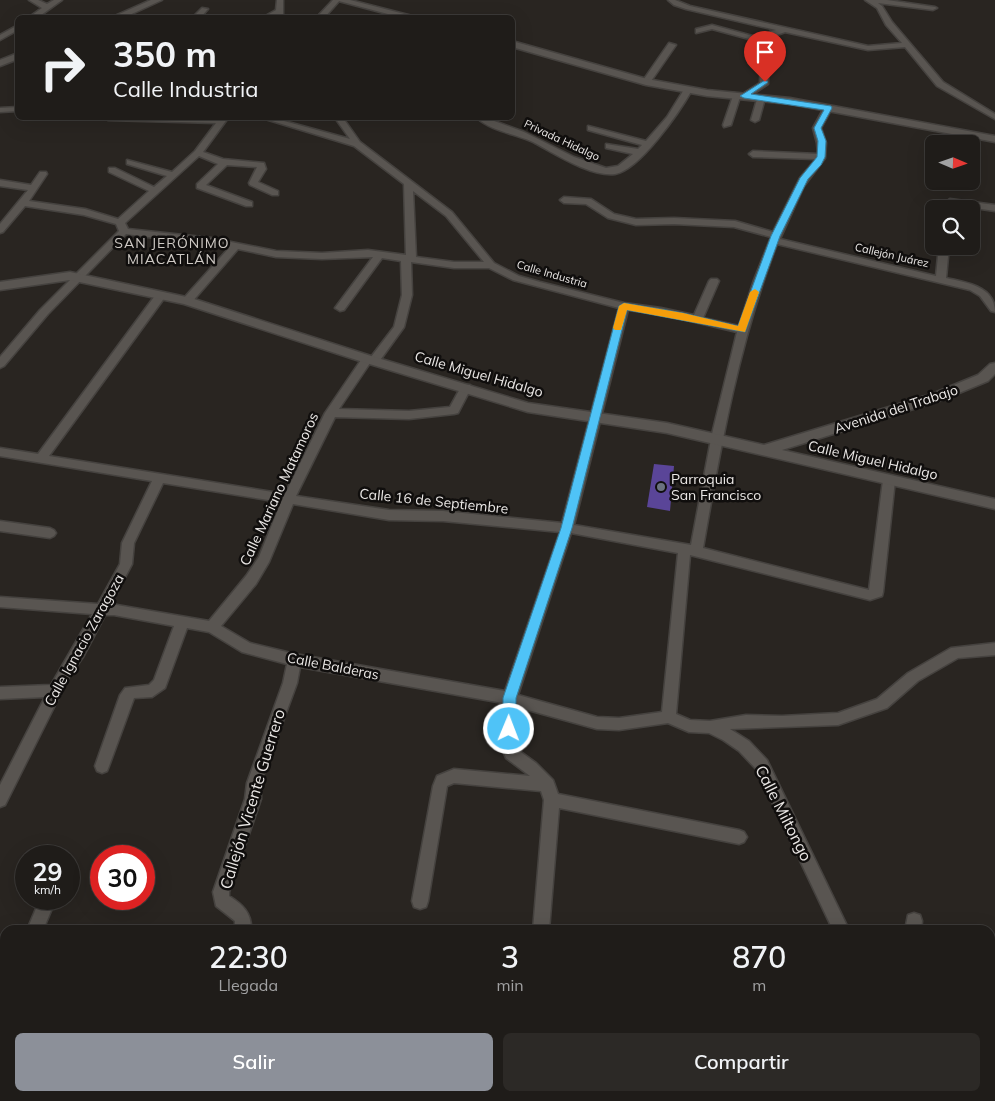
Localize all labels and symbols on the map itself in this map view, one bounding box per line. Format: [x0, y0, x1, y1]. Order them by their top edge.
pin [744, 31, 786, 82]
street label: Privada Hidalgo [522, 116, 602, 164]
north arrow [925, 135, 980, 190]
district label: SAN JERÓNIMO MIACATLÁN [114, 234, 230, 268]
street label: Callejón Juárez [854, 240, 931, 270]
street label: Calle Industria [515, 257, 589, 291]
street label: Calle Miguel Hidalgo [413, 347, 545, 401]
street label: Avenida del Trabajo [832, 381, 960, 437]
street label: Calle Mariano Matamoros [236, 410, 322, 568]
street label: Calle Miguel Hidalgo [806, 436, 940, 484]
place label: Parroquia San Francisco [671, 470, 761, 504]
marker: Parroquia San Francisco [655, 481, 667, 493]
street label: Calle 16 de Septiembre [359, 484, 509, 518]
street label: Calle Ignacio Zaragoza [40, 571, 128, 709]
street label: Calle Balderas [285, 648, 381, 684]
position arrow [482, 702, 534, 754]
street label: Callejón Vicente Guerrero [215, 707, 289, 891]
street label: Calle Miltongo [751, 762, 817, 864]
speed limit sign: 30 [90, 845, 155, 910]

